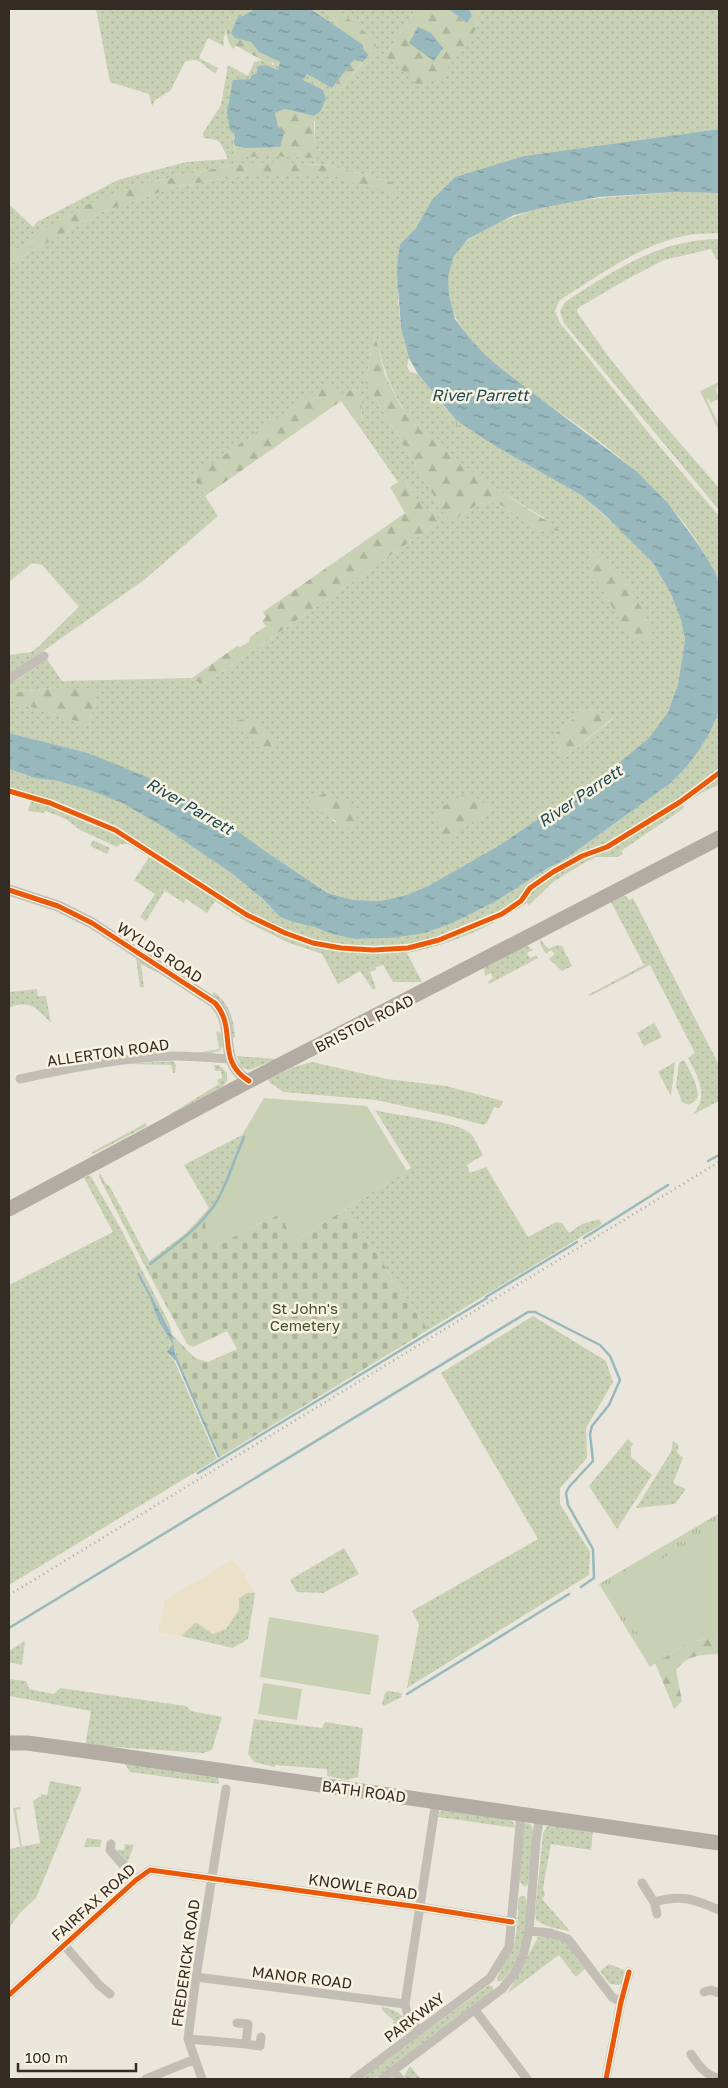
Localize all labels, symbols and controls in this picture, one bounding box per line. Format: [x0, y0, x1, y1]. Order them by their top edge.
water label: River Parrett [432, 385, 530, 405]
water label: River Parrett [534, 760, 627, 831]
water label: River Parrett [143, 773, 238, 840]
street label: WYLDS ROAD [114, 918, 206, 986]
street label: BRISTOL ROAD [312, 990, 416, 1056]
street label: ALLERTON ROAD [46, 1035, 170, 1069]
park label: St John's Cemetery [270, 1299, 341, 1334]
street label: BATH ROAD [321, 1776, 407, 1806]
street label: FAIRFAX ROAD [47, 1860, 139, 1944]
street label: KNOWLE ROAD [307, 1869, 419, 1903]
street label: FREDERICK ROAD [167, 1898, 203, 2028]
street label: MANOR ROAD [251, 1962, 353, 1992]
street label: PARKWAY [380, 1988, 448, 2046]
scale bar [18, 2040, 135, 2072]
text: 100 m [25, 2048, 68, 2066]

